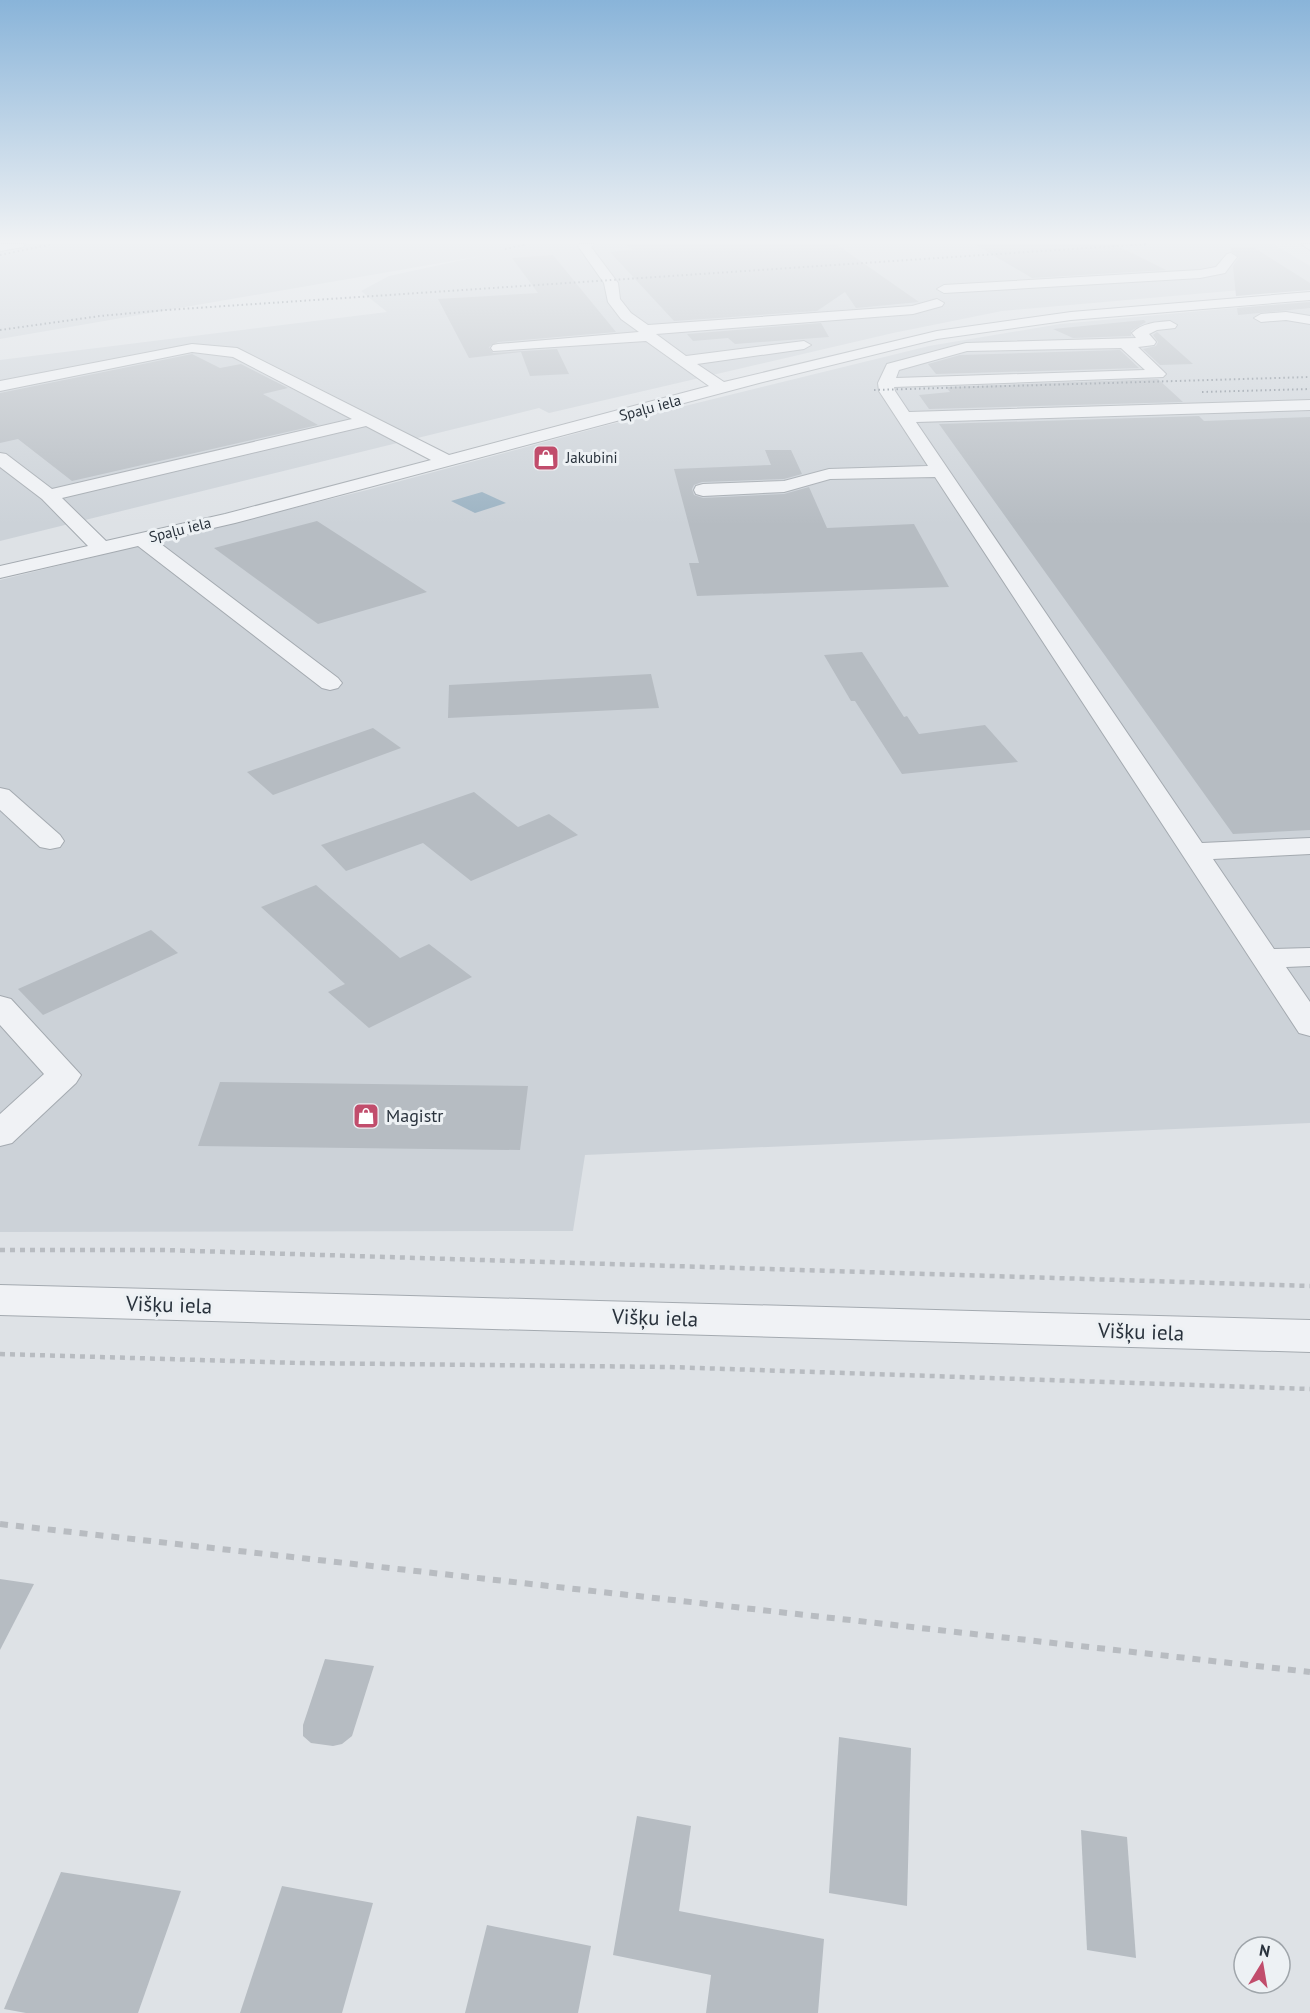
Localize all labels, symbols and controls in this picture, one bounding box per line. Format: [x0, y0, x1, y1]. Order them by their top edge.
street label: Spaļu iela [617, 390, 683, 425]
shop icon: Jakubini [531, 443, 561, 473]
place label: Jakubini [565, 448, 617, 467]
street label: Spaļu iela [147, 513, 213, 546]
shop icon: Magistr [351, 1101, 381, 1131]
place label: Magistr [386, 1104, 443, 1127]
street label: Višķu iela [124, 1289, 213, 1319]
street label: Višķu iela [610, 1302, 699, 1332]
street label: Višķu iela [1096, 1316, 1185, 1346]
north arrow [1232, 1935, 1292, 1995]
text: N [1258, 1939, 1272, 1961]

